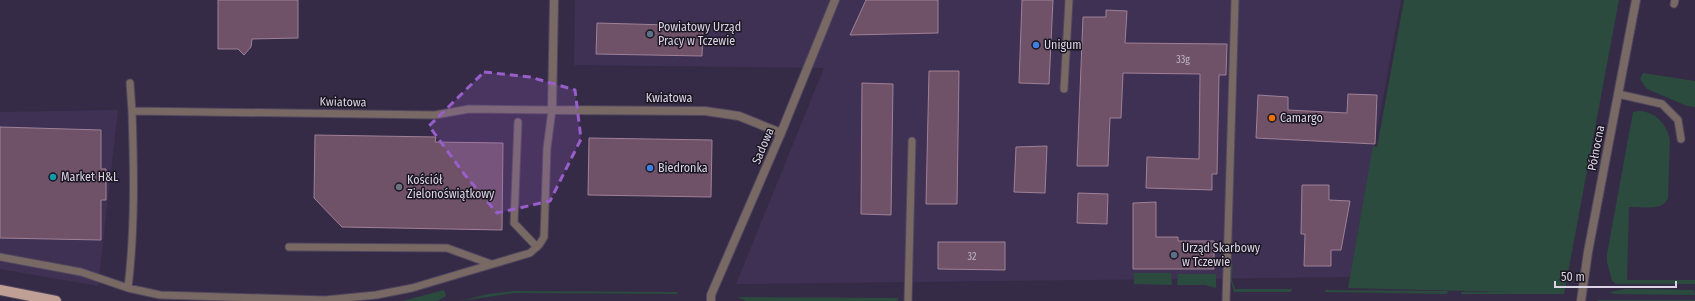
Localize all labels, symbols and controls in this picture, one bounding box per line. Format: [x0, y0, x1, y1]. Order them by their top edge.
place label: Powiatowy Urząd Pracy w Tczewie [658, 20, 741, 48]
marker: Powiatowy Urząd Pracy w Tczewie [645, 29, 655, 39]
place label: Unigum [1044, 38, 1081, 52]
marker: Unigum [1031, 40, 1041, 50]
house number: 33g [1176, 54, 1190, 66]
street label: Kwiatowa [646, 91, 692, 105]
street label: Kwiatowa [320, 95, 367, 109]
place label: Camargo [1280, 111, 1323, 125]
marker: Camargo [1267, 113, 1277, 123]
street label: Północna [1585, 124, 1607, 172]
street label: Sadowa [749, 126, 777, 166]
place label: Biedronka [658, 161, 708, 175]
marker: Biedronka [645, 163, 655, 173]
place label: Market H&L [61, 170, 119, 184]
marker: Market H&L [48, 172, 58, 182]
place label: Kościół Zielonoświątkowy [407, 173, 495, 201]
marker: Kościół Zielonoświątkowy [394, 182, 404, 192]
place label: Urząd Skarbowy w Tczewie [1182, 241, 1261, 269]
marker: Urząd Skarbowy w Tczewie [1169, 250, 1179, 260]
house number: 32 [968, 251, 977, 263]
scale bar [1555, 263, 1676, 289]
text: 50 m [1561, 270, 1585, 284]

